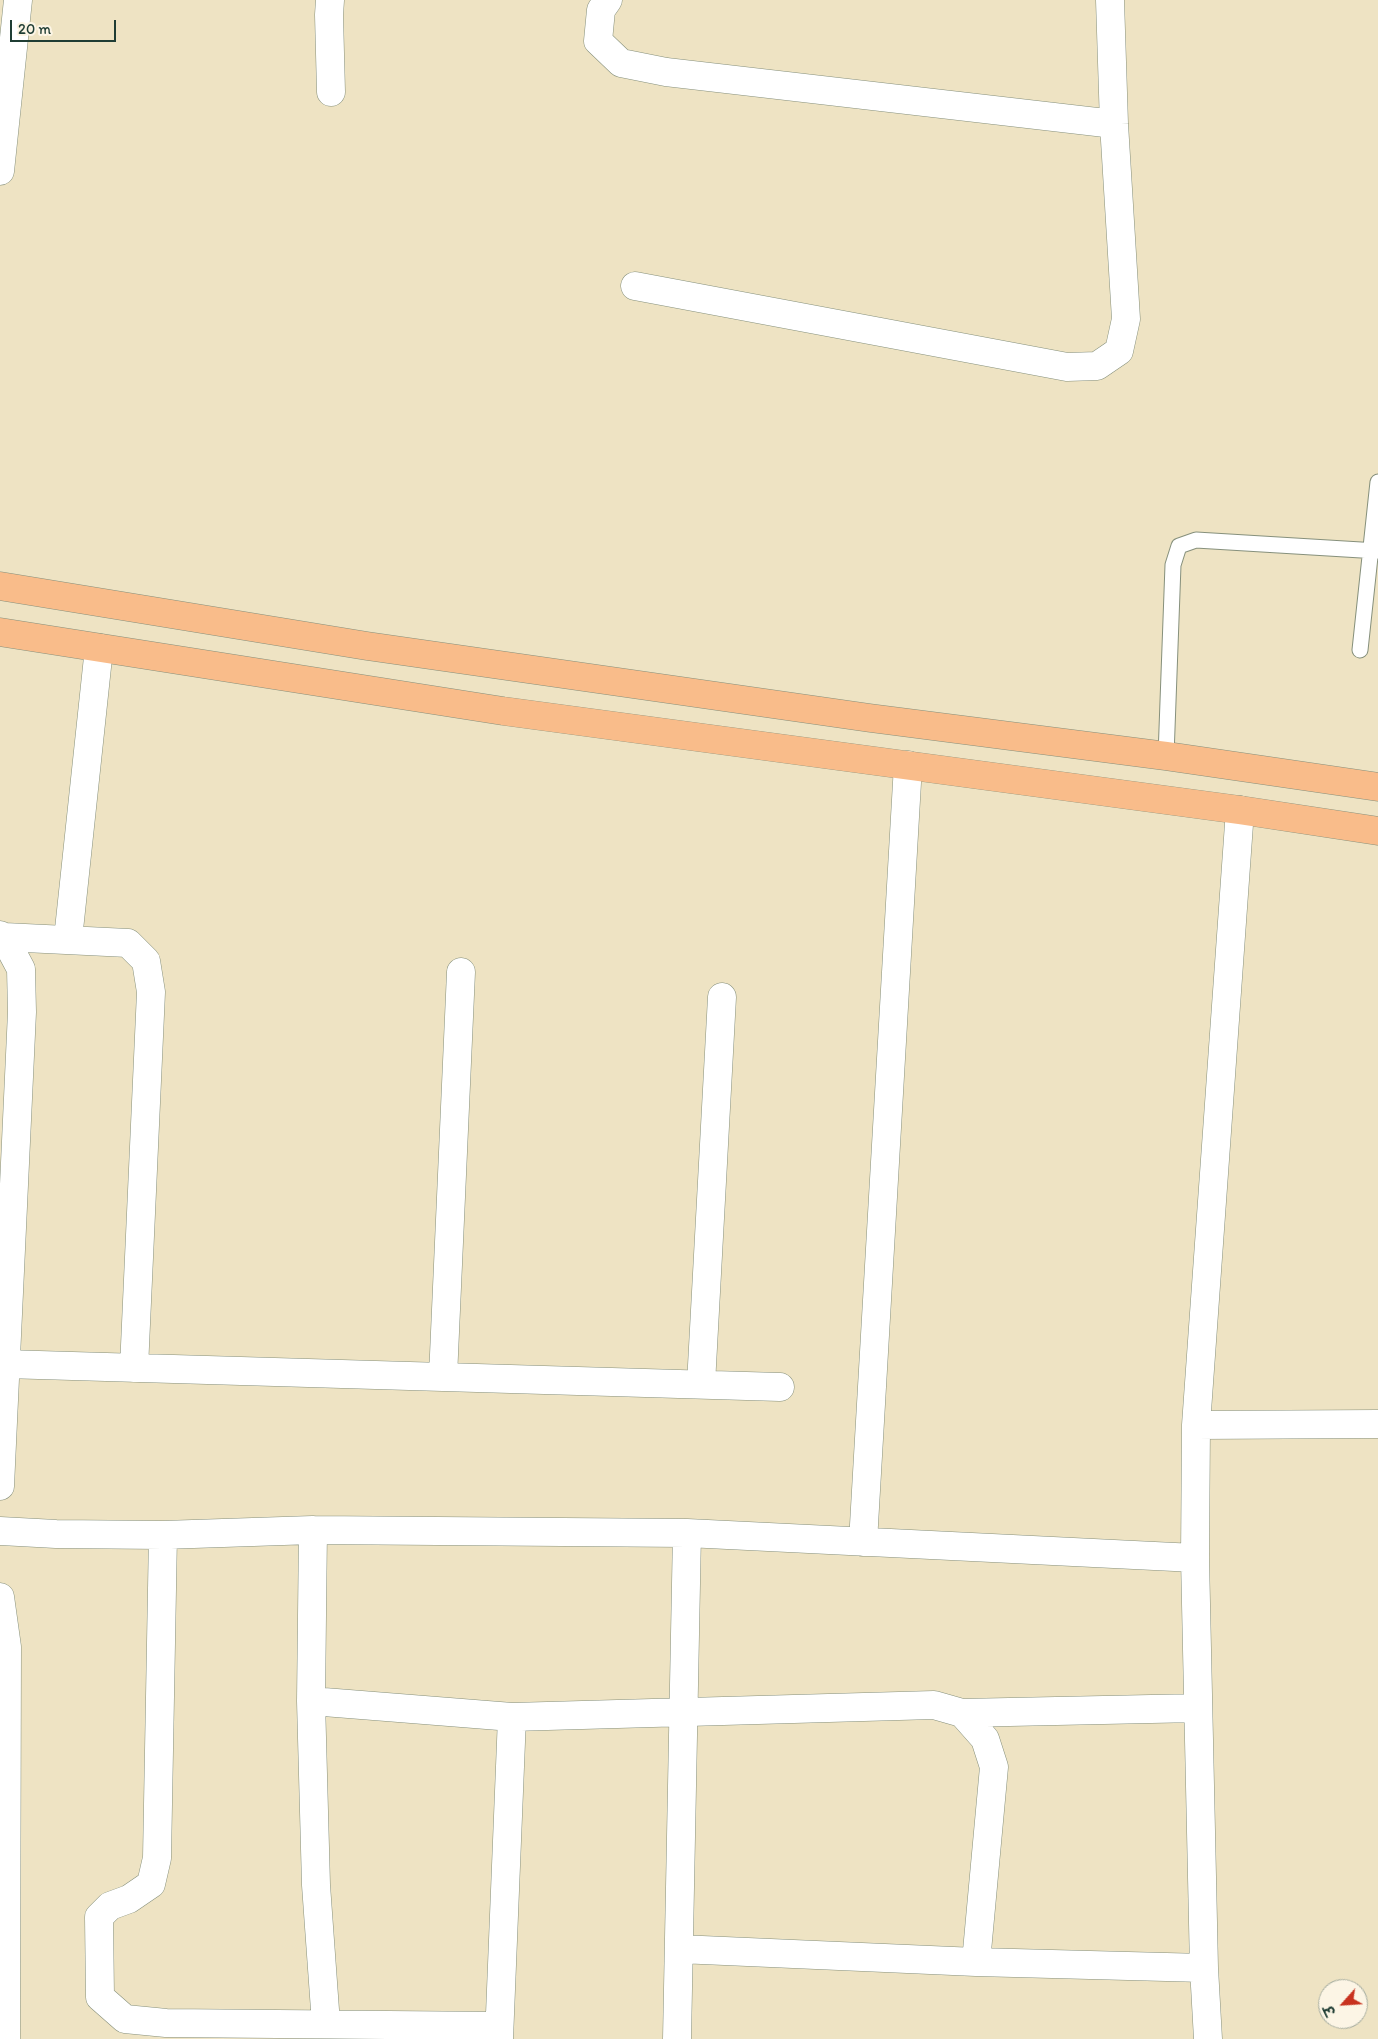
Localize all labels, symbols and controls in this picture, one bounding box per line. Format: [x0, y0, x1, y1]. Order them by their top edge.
scale bar [12, 10, 119, 42]
text: 20 m [18, 20, 51, 38]
north arrow [1318, 1979, 1368, 2029]
text: उ [1320, 2002, 1340, 2018]

